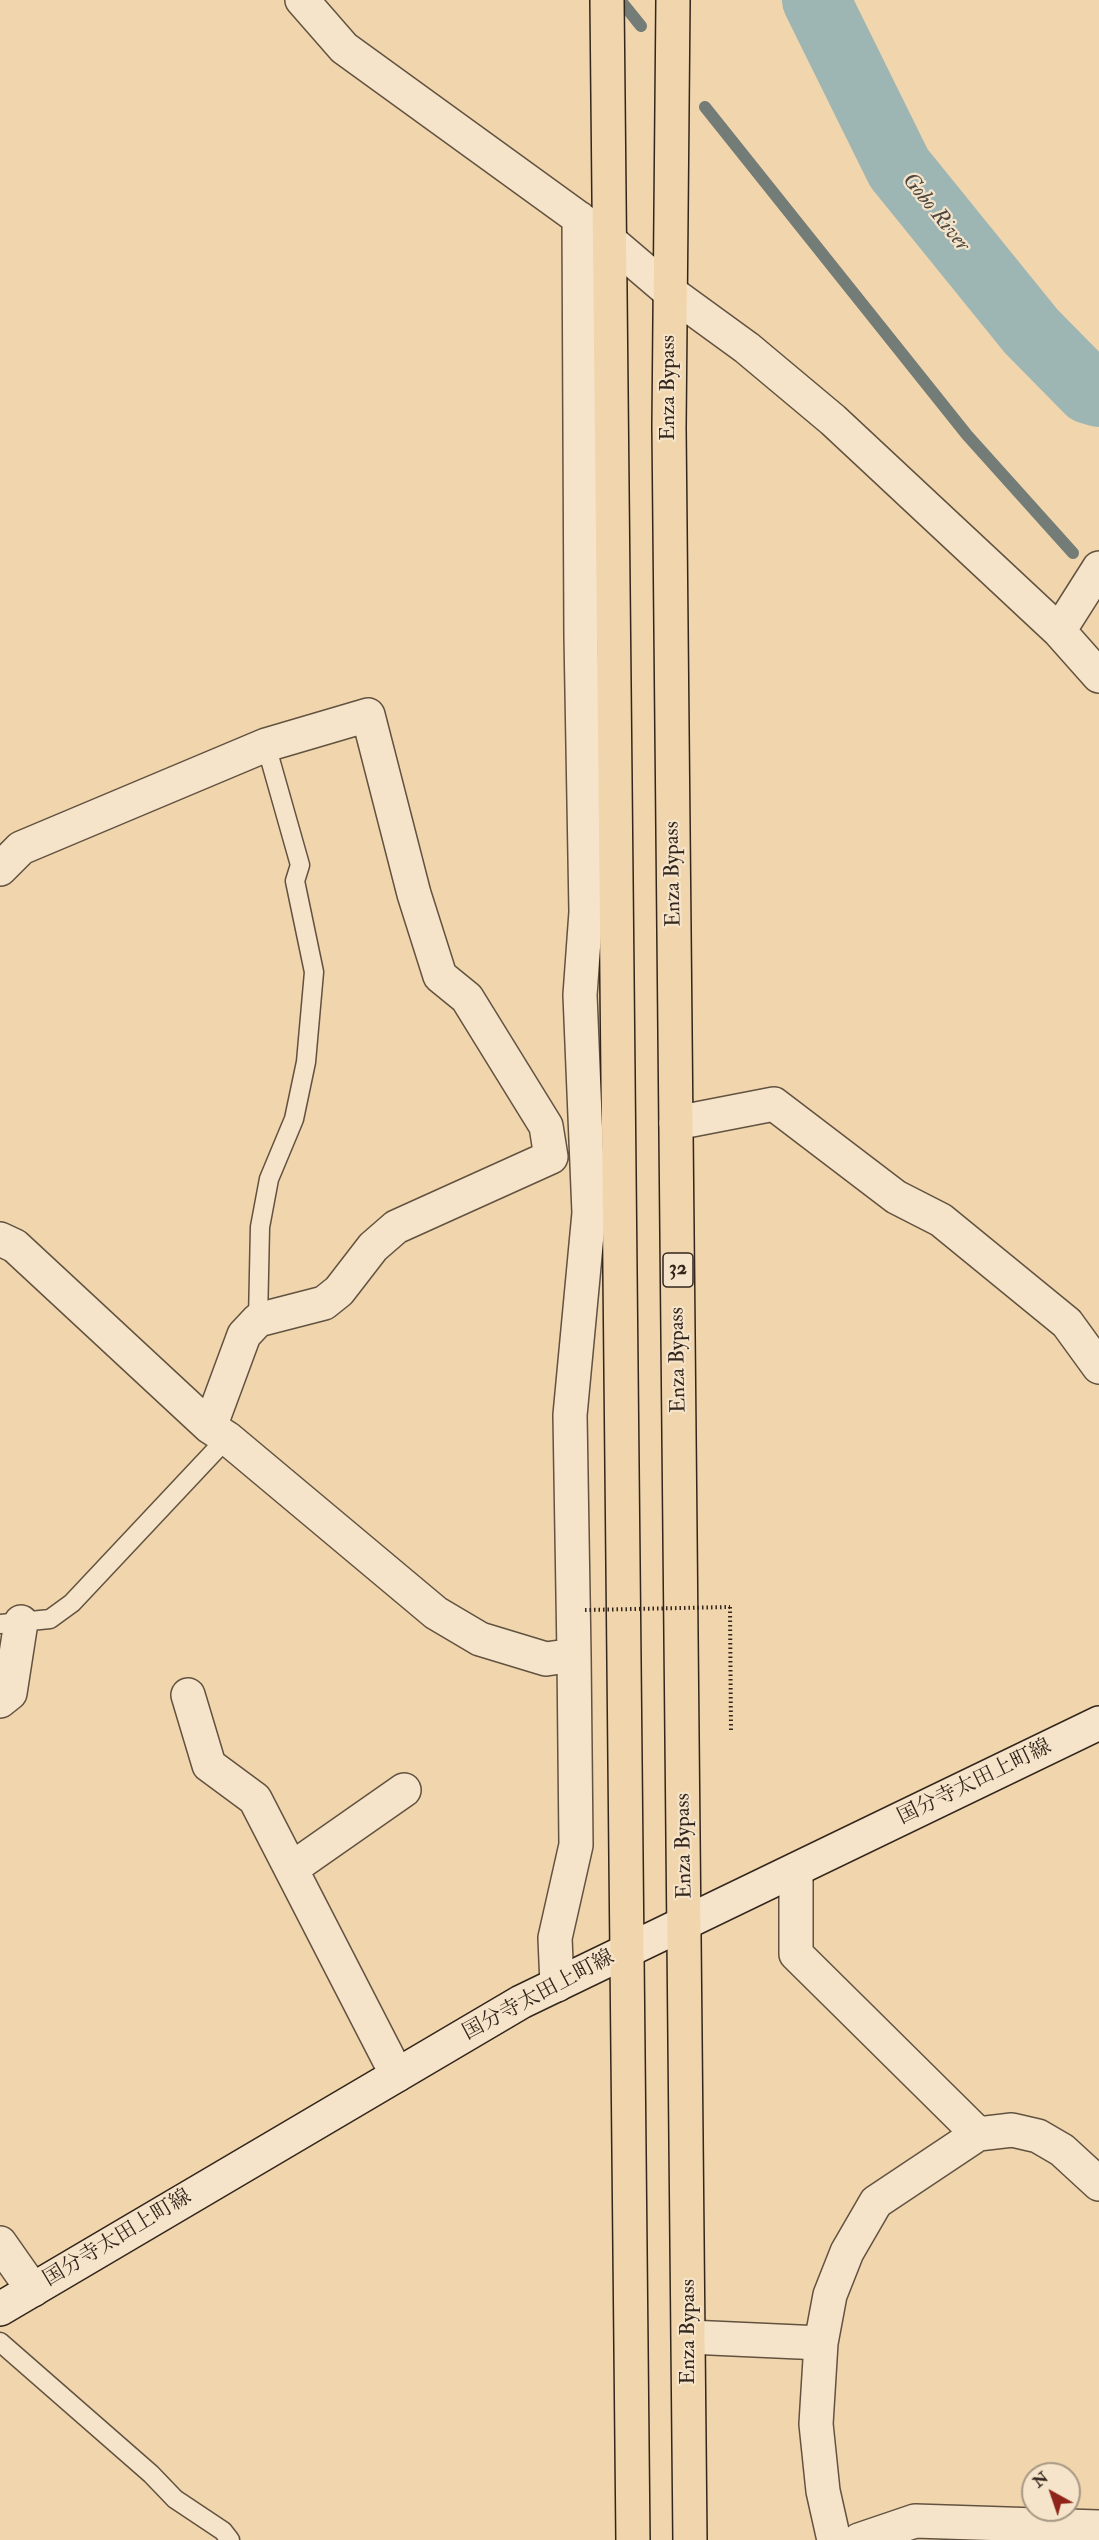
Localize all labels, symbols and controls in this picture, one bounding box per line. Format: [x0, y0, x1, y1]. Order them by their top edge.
water label: Gobo River [895, 168, 975, 258]
street label: Enza Bypass [656, 335, 682, 441]
street label: Enza Bypass [660, 821, 688, 927]
road number: 32 [663, 1253, 693, 1287]
street label: Enza Bypass [665, 1307, 693, 1413]
street label: 国分寺太田上町線 [894, 1735, 1056, 1831]
street label: Enza Bypass [671, 1793, 699, 1899]
street label: 国分寺太田上町線 [459, 1945, 619, 2047]
street label: 国分寺太田上町線 [40, 2185, 196, 2293]
street label: Enza Bypass [676, 2279, 702, 2385]
north arrow [1021, 2462, 1081, 2522]
text: N [1029, 2467, 1053, 2492]

